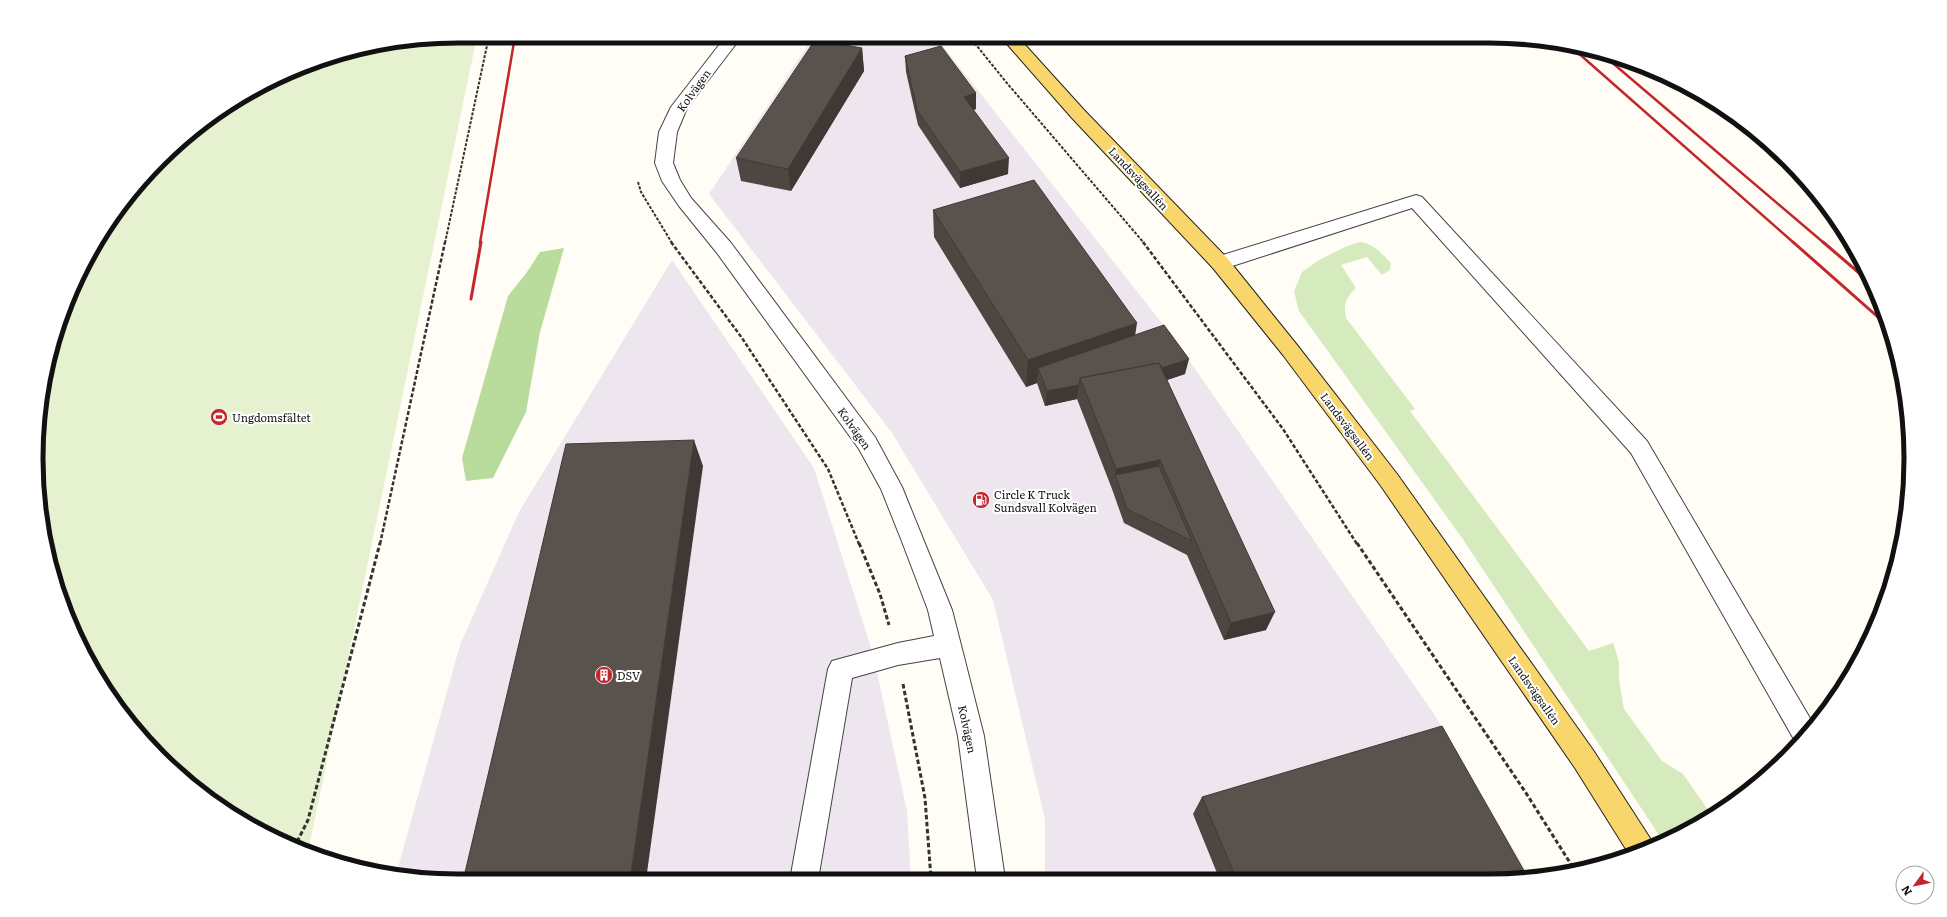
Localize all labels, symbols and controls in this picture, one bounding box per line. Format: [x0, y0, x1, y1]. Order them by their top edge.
street label: Kolvägen [672, 66, 714, 114]
street label: Landsvägsallén [1106, 143, 1172, 213]
street label: Landsvägsallén [1317, 389, 1379, 463]
street label: Kolvägen [834, 403, 876, 453]
sports icon: Ungdomsfältet [209, 407, 229, 427]
place label: Ungdomsfältet [232, 409, 311, 425]
place label: Circle K Truck Sundsvall Kolvägen [994, 486, 1097, 515]
fuel station icon: Circle K Truck Sundsvall Kolvägen [971, 490, 991, 510]
street label: Landsvägsallén [1505, 652, 1565, 728]
building icon: DSV [594, 665, 614, 685]
place label: DSV [617, 667, 640, 683]
street label: Kolvägen [955, 703, 981, 755]
north arrow [1895, 865, 1935, 905]
text: N [1897, 883, 1915, 899]

